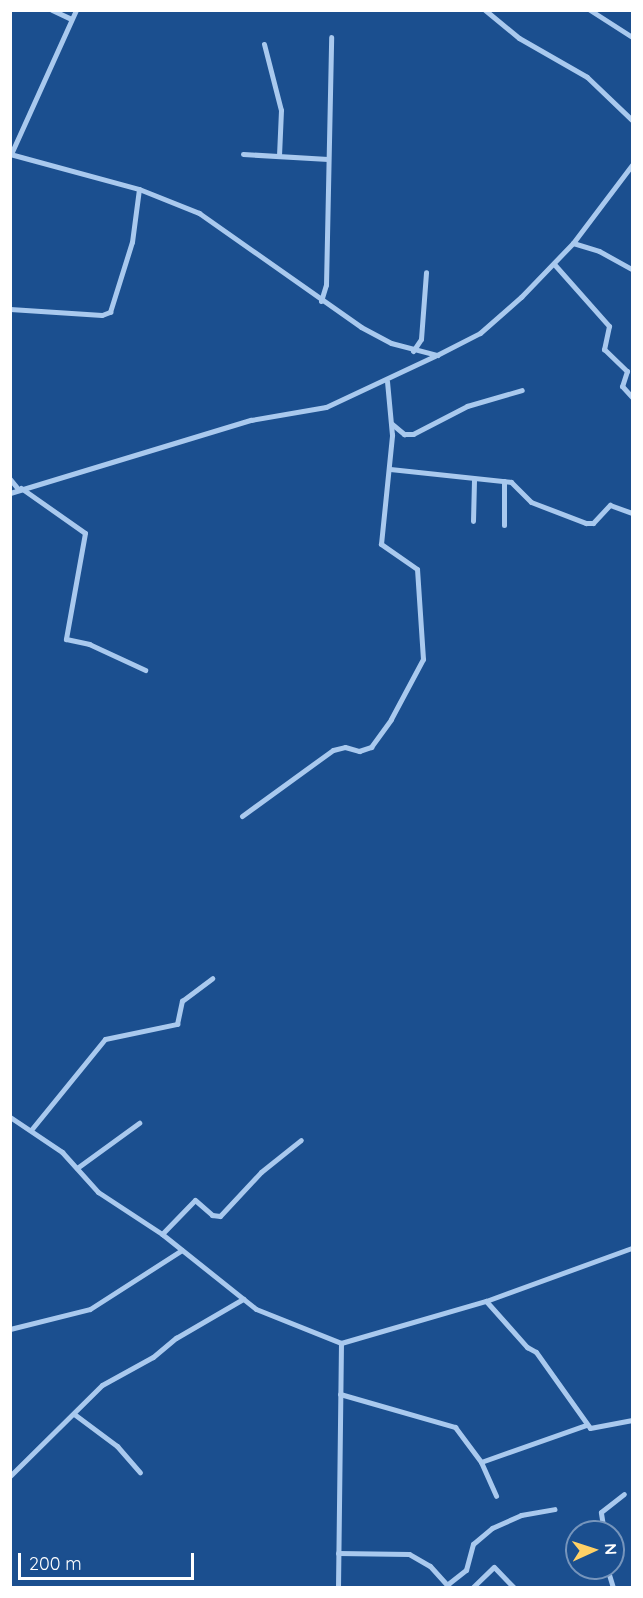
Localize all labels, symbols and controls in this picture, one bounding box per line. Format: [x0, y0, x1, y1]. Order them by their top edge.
north arrow [565, 1520, 625, 1580]
scale bar [21, 1541, 196, 1579]
text: N [601, 1543, 621, 1556]
text: 200 m [29, 1552, 82, 1575]

